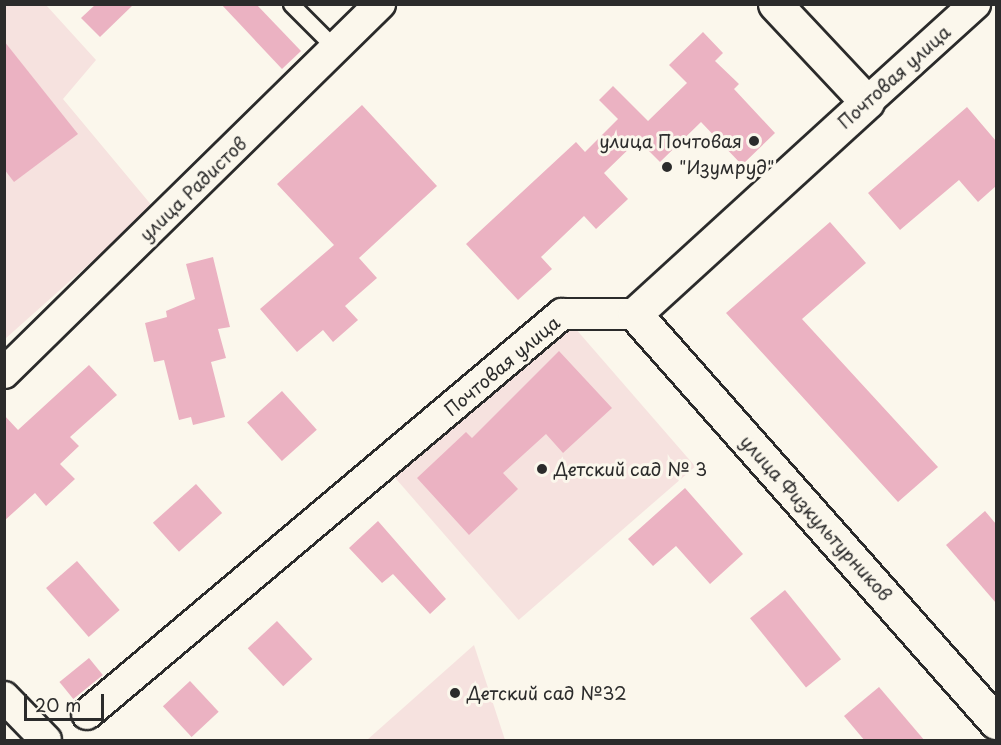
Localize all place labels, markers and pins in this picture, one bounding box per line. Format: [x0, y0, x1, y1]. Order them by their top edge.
place label: улица Почтовая [598, 130, 742, 152]
marker: улица Почтовая [747, 134, 761, 148]
place label: "Изумруд" [679, 156, 774, 178]
marker: "Изумруд" [660, 160, 674, 174]
place label: Детский сад № 3 [554, 458, 709, 480]
marker: Детский сад № 3 [535, 462, 549, 476]
place label: Детский сад №32 [467, 682, 628, 704]
marker: Детский сад №32 [448, 686, 462, 700]

